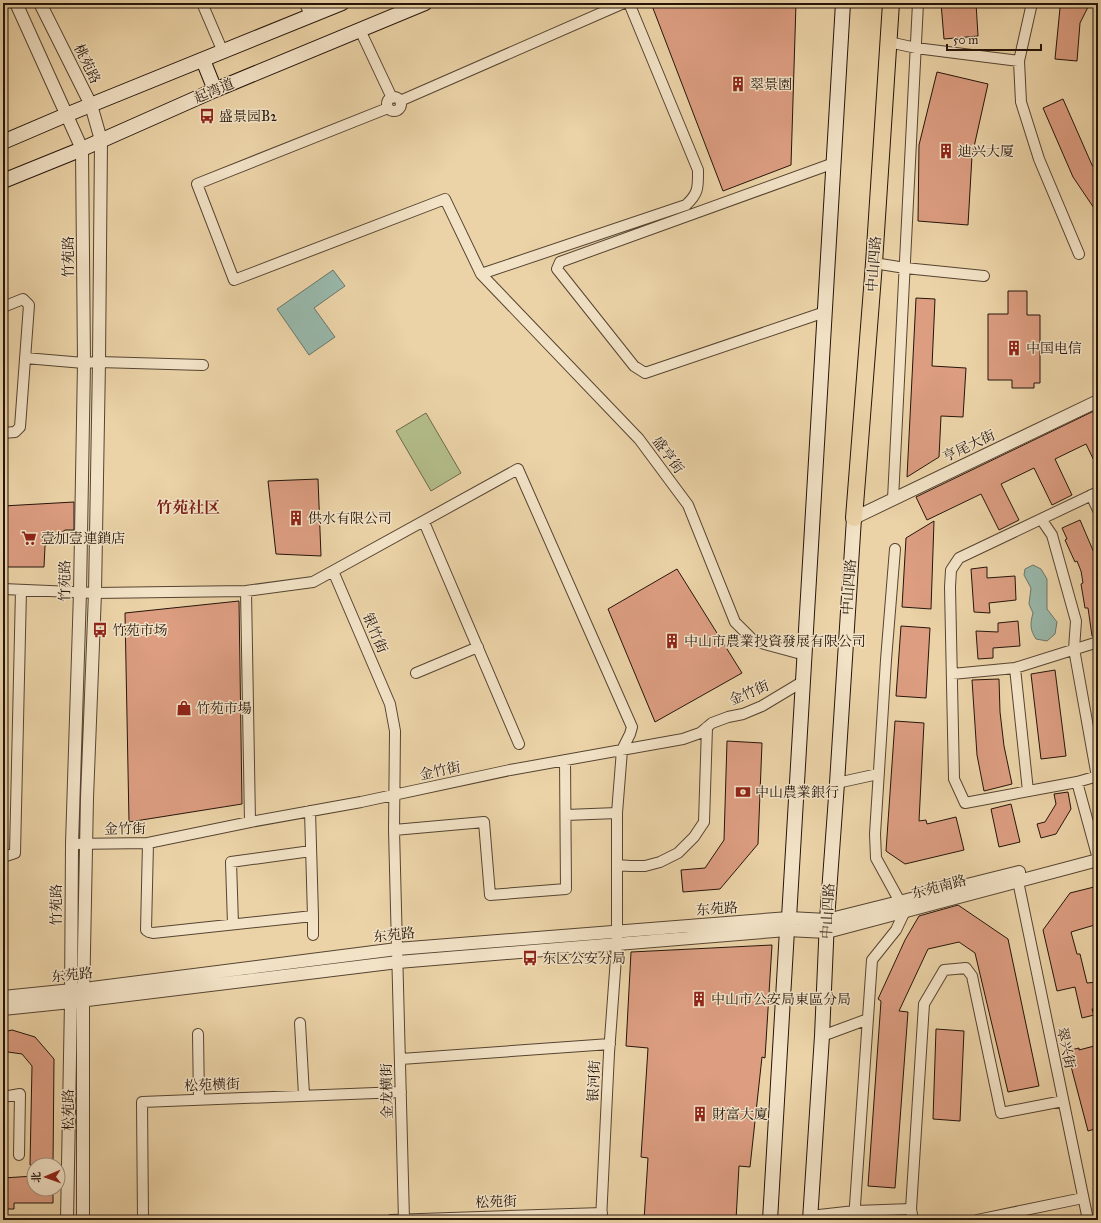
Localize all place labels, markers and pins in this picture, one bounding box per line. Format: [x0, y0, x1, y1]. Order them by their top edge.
building icon: 翠景園 [729, 75, 747, 93]
place label: 翠景園 [750, 76, 792, 93]
bus stop icon: 盛景园B2 [198, 107, 216, 125]
place label: 盛景园B2 [219, 108, 277, 125]
building icon: 迪兴大厦 [937, 142, 955, 160]
place label: 迪兴大厦 [958, 143, 1014, 160]
building icon: 中国电信 [1005, 339, 1023, 357]
place label: 中国电信 [1026, 340, 1082, 357]
building icon: 供水有限公司 [287, 509, 305, 527]
place label: 供水有限公司 [308, 510, 392, 527]
supermarket icon: 壹加壹連鎖店 [20, 529, 38, 547]
place label: 壹加壹連鎖店 [41, 530, 125, 547]
bus stop icon: 竹苑市场 [91, 621, 109, 639]
place label: 竹苑市场 [112, 622, 168, 639]
building icon: 中山市農業投資發展有限公司 [663, 632, 681, 650]
place label: 中山市農業投資發展有限公司 [684, 633, 866, 650]
shop icon: 竹苑市場 [175, 699, 193, 717]
place label: 竹苑市場 [196, 700, 252, 717]
bank icon: 中山農業銀行 [734, 783, 752, 801]
place label: 中山農業銀行 [755, 784, 839, 801]
bus stop icon: 东区公安分局 [521, 949, 539, 967]
place label: 东区公安分局 [542, 950, 626, 967]
building icon: 中山市公安局東區分局 [690, 990, 708, 1008]
place label: 中山市公安局東區分局 [711, 991, 851, 1008]
building icon: 財富大廈 [691, 1105, 709, 1123]
place label: 財富大廈 [712, 1106, 768, 1123]

